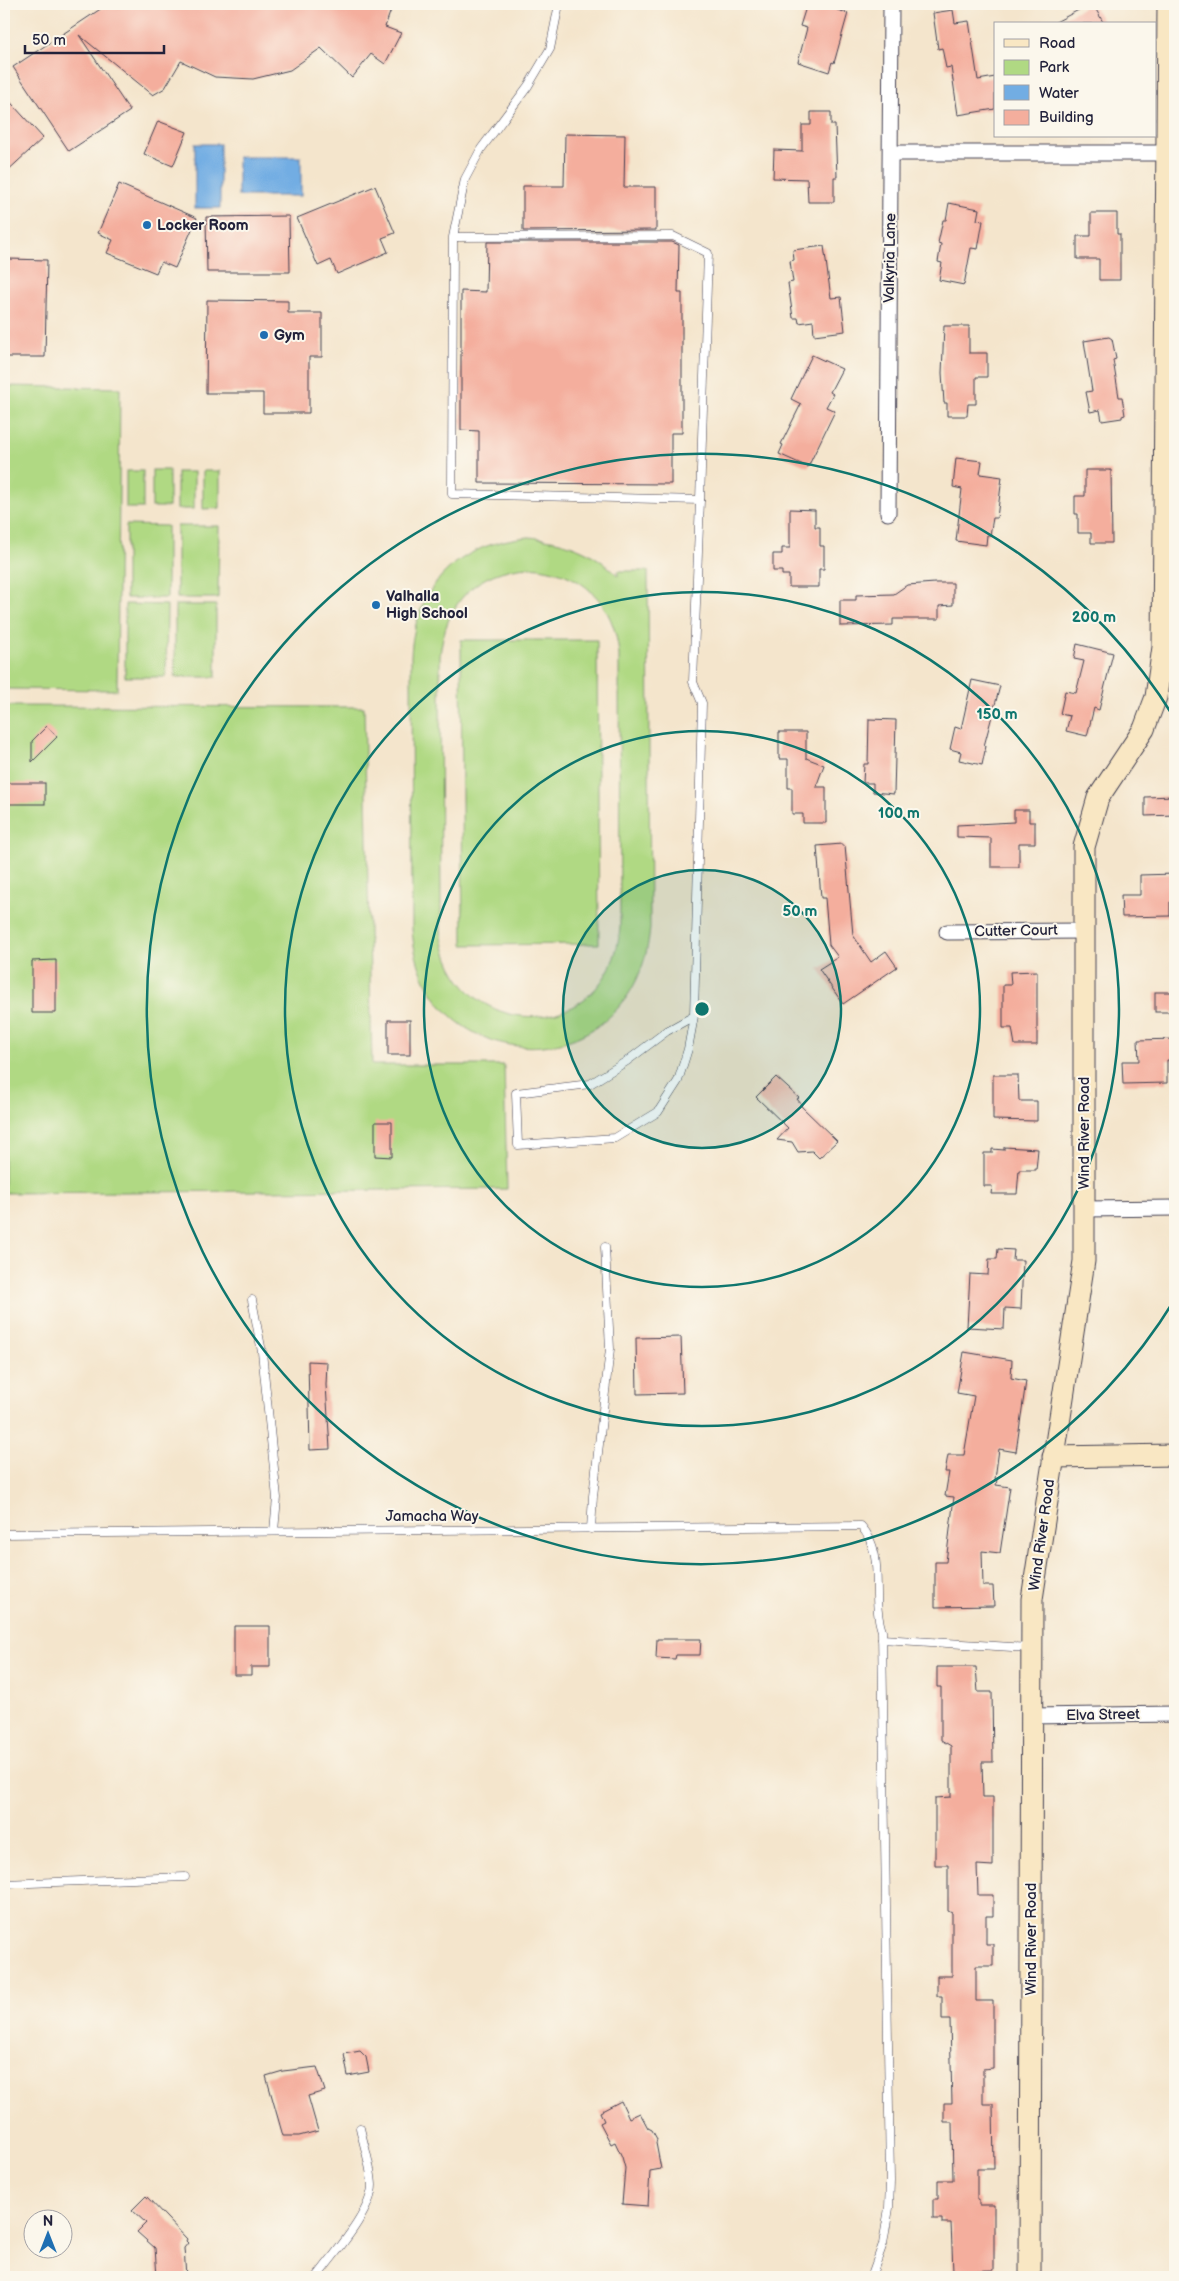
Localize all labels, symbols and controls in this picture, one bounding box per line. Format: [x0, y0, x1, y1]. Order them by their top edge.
scale bar [25, 22, 164, 54]
legend [994, 22, 1156, 138]
text: 50 m [32, 31, 66, 50]
text: Road [1039, 34, 1075, 53]
text: Park [1039, 58, 1070, 77]
text: Water [1039, 84, 1079, 103]
text: Building [1039, 108, 1094, 127]
street label: Valkyria Lane [880, 213, 900, 303]
place label: Locker Room [157, 216, 249, 235]
marker: Locker Room [141, 219, 153, 231]
place label: Gym [274, 326, 305, 345]
marker: Gym [258, 329, 270, 341]
place label: Valhalla High School [386, 587, 468, 623]
marker: Valhalla High School [370, 599, 382, 611]
text: 200 m [1072, 608, 1116, 627]
text: 150 m [976, 705, 1018, 724]
text: 100 m [878, 804, 920, 823]
text: 50 m [783, 902, 818, 921]
street label: Cutter Court [974, 921, 1058, 941]
centre of rings [693, 1000, 711, 1018]
street label: Wind River Road [1075, 1077, 1094, 1189]
street label: Wind River Road [1025, 1478, 1059, 1592]
street label: Jamacha Way [385, 1507, 479, 1526]
street label: Elva Street [1066, 1705, 1140, 1725]
street label: Wind River Road [1022, 1883, 1041, 1995]
north arrow [22, 2208, 72, 2258]
text: N [43, 2213, 53, 2230]

